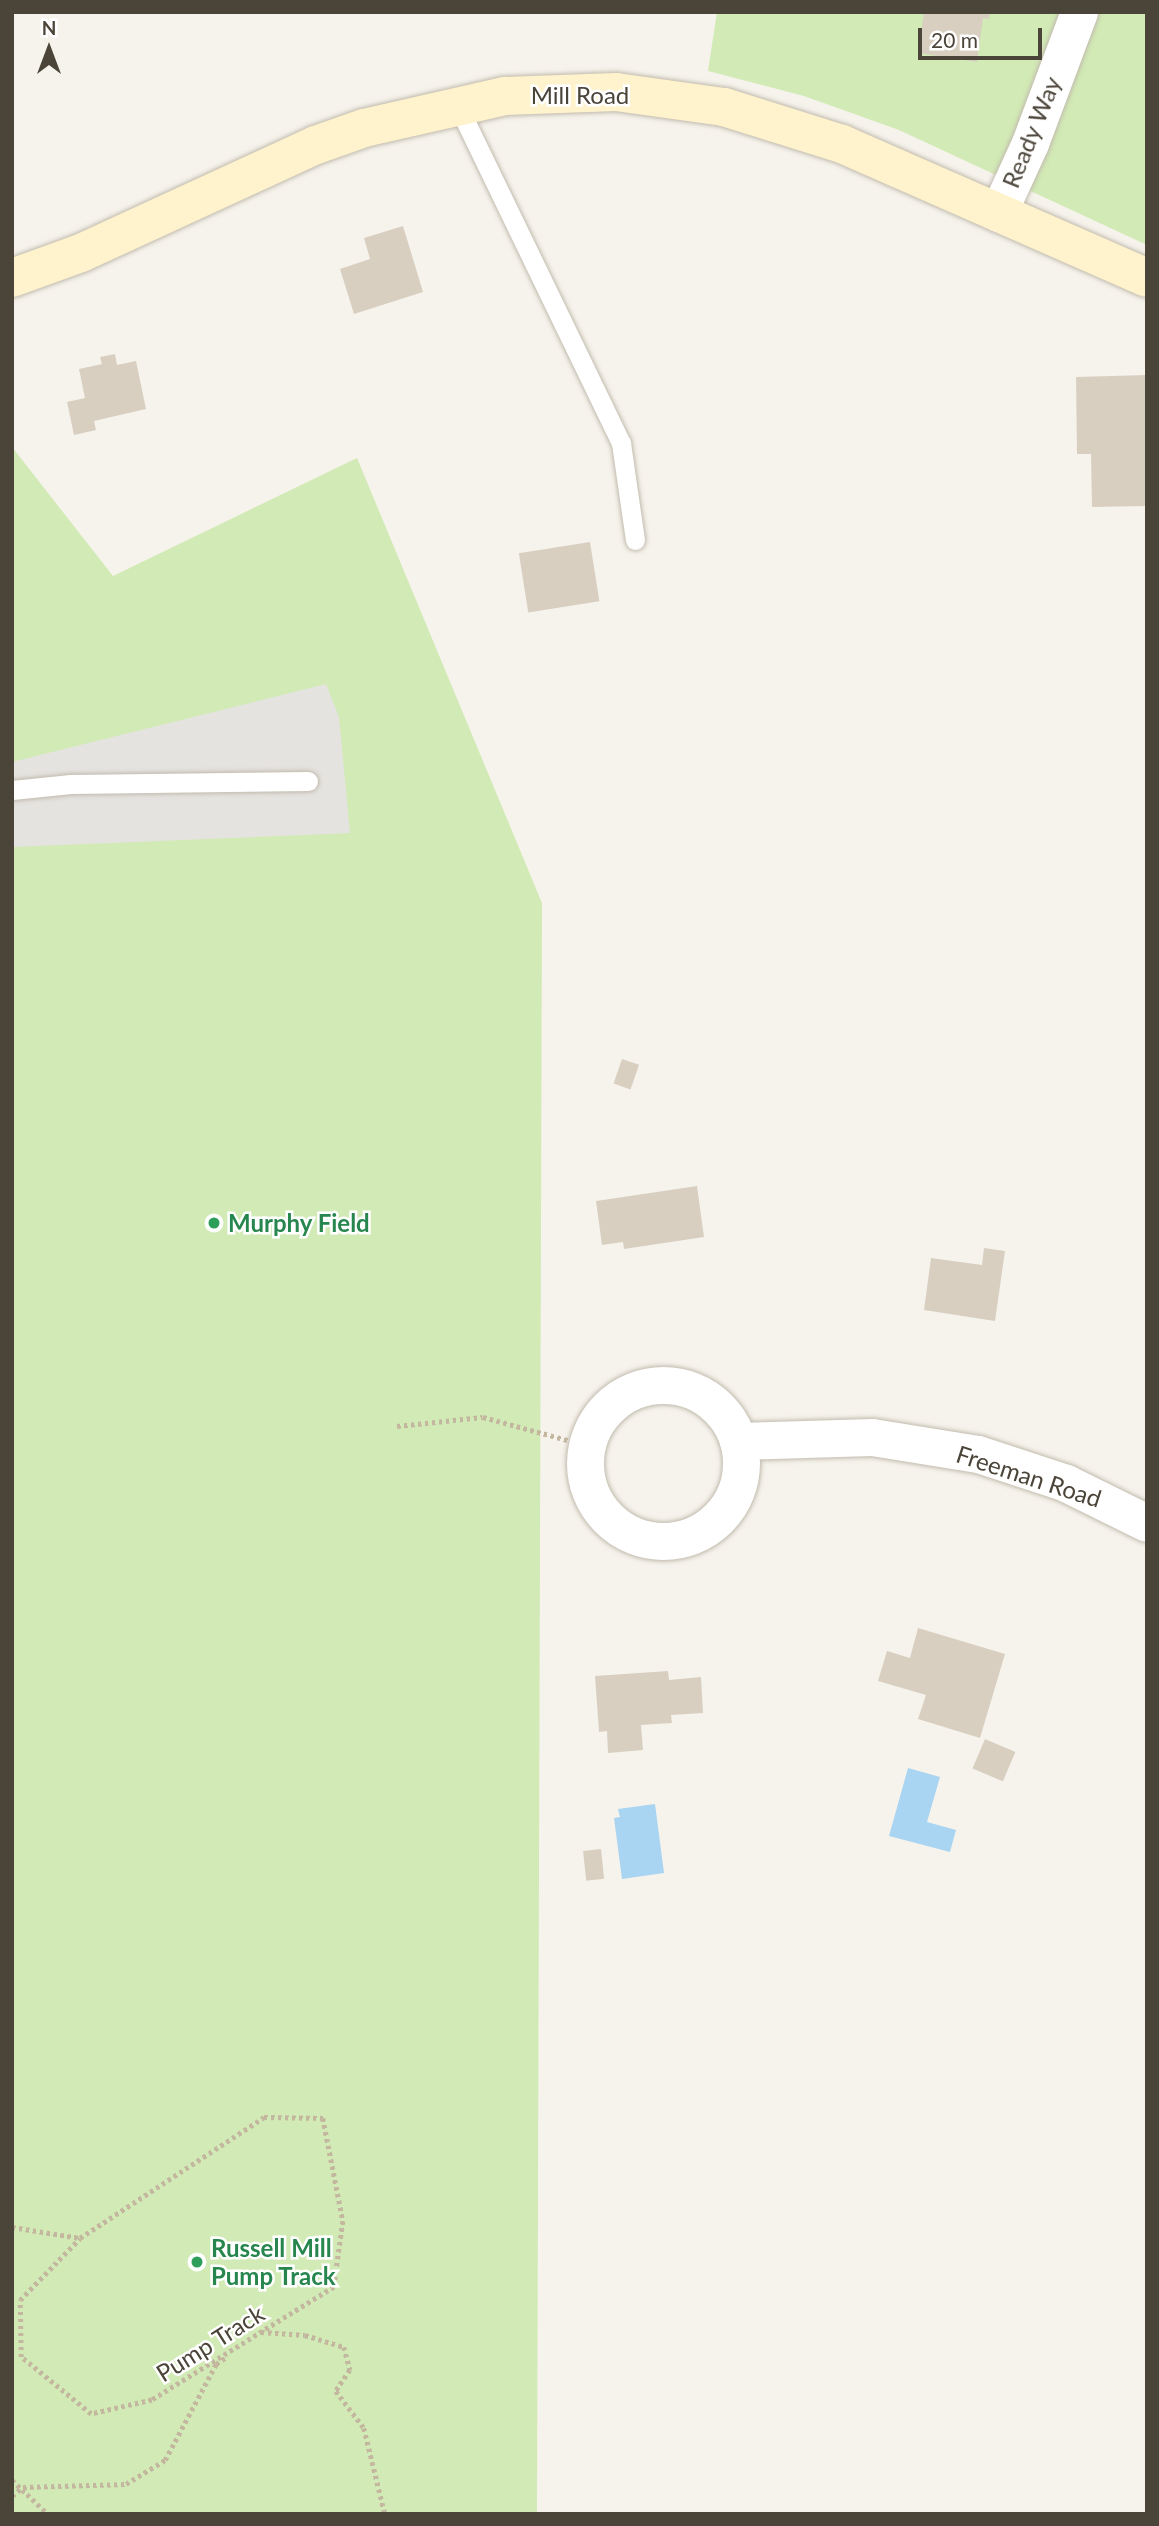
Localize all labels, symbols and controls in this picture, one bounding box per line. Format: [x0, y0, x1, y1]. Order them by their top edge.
north arrow [14, 14, 84, 84]
scale bar [921, 14, 1045, 58]
text: N [42, 16, 56, 39]
text: 20 m [931, 27, 978, 52]
street label: Ready Way [995, 72, 1067, 192]
street label: Mill Road [531, 81, 629, 109]
place label: Murphy Field [228, 1209, 370, 1237]
marker: Murphy Field [206, 1215, 222, 1231]
street label: Freeman Road [953, 1439, 1105, 1513]
place label: Russell Mill Pump Track [211, 2234, 336, 2290]
marker: Russell Mill Pump Track [189, 2254, 205, 2270]
street label: Pump Track [150, 2298, 270, 2388]

